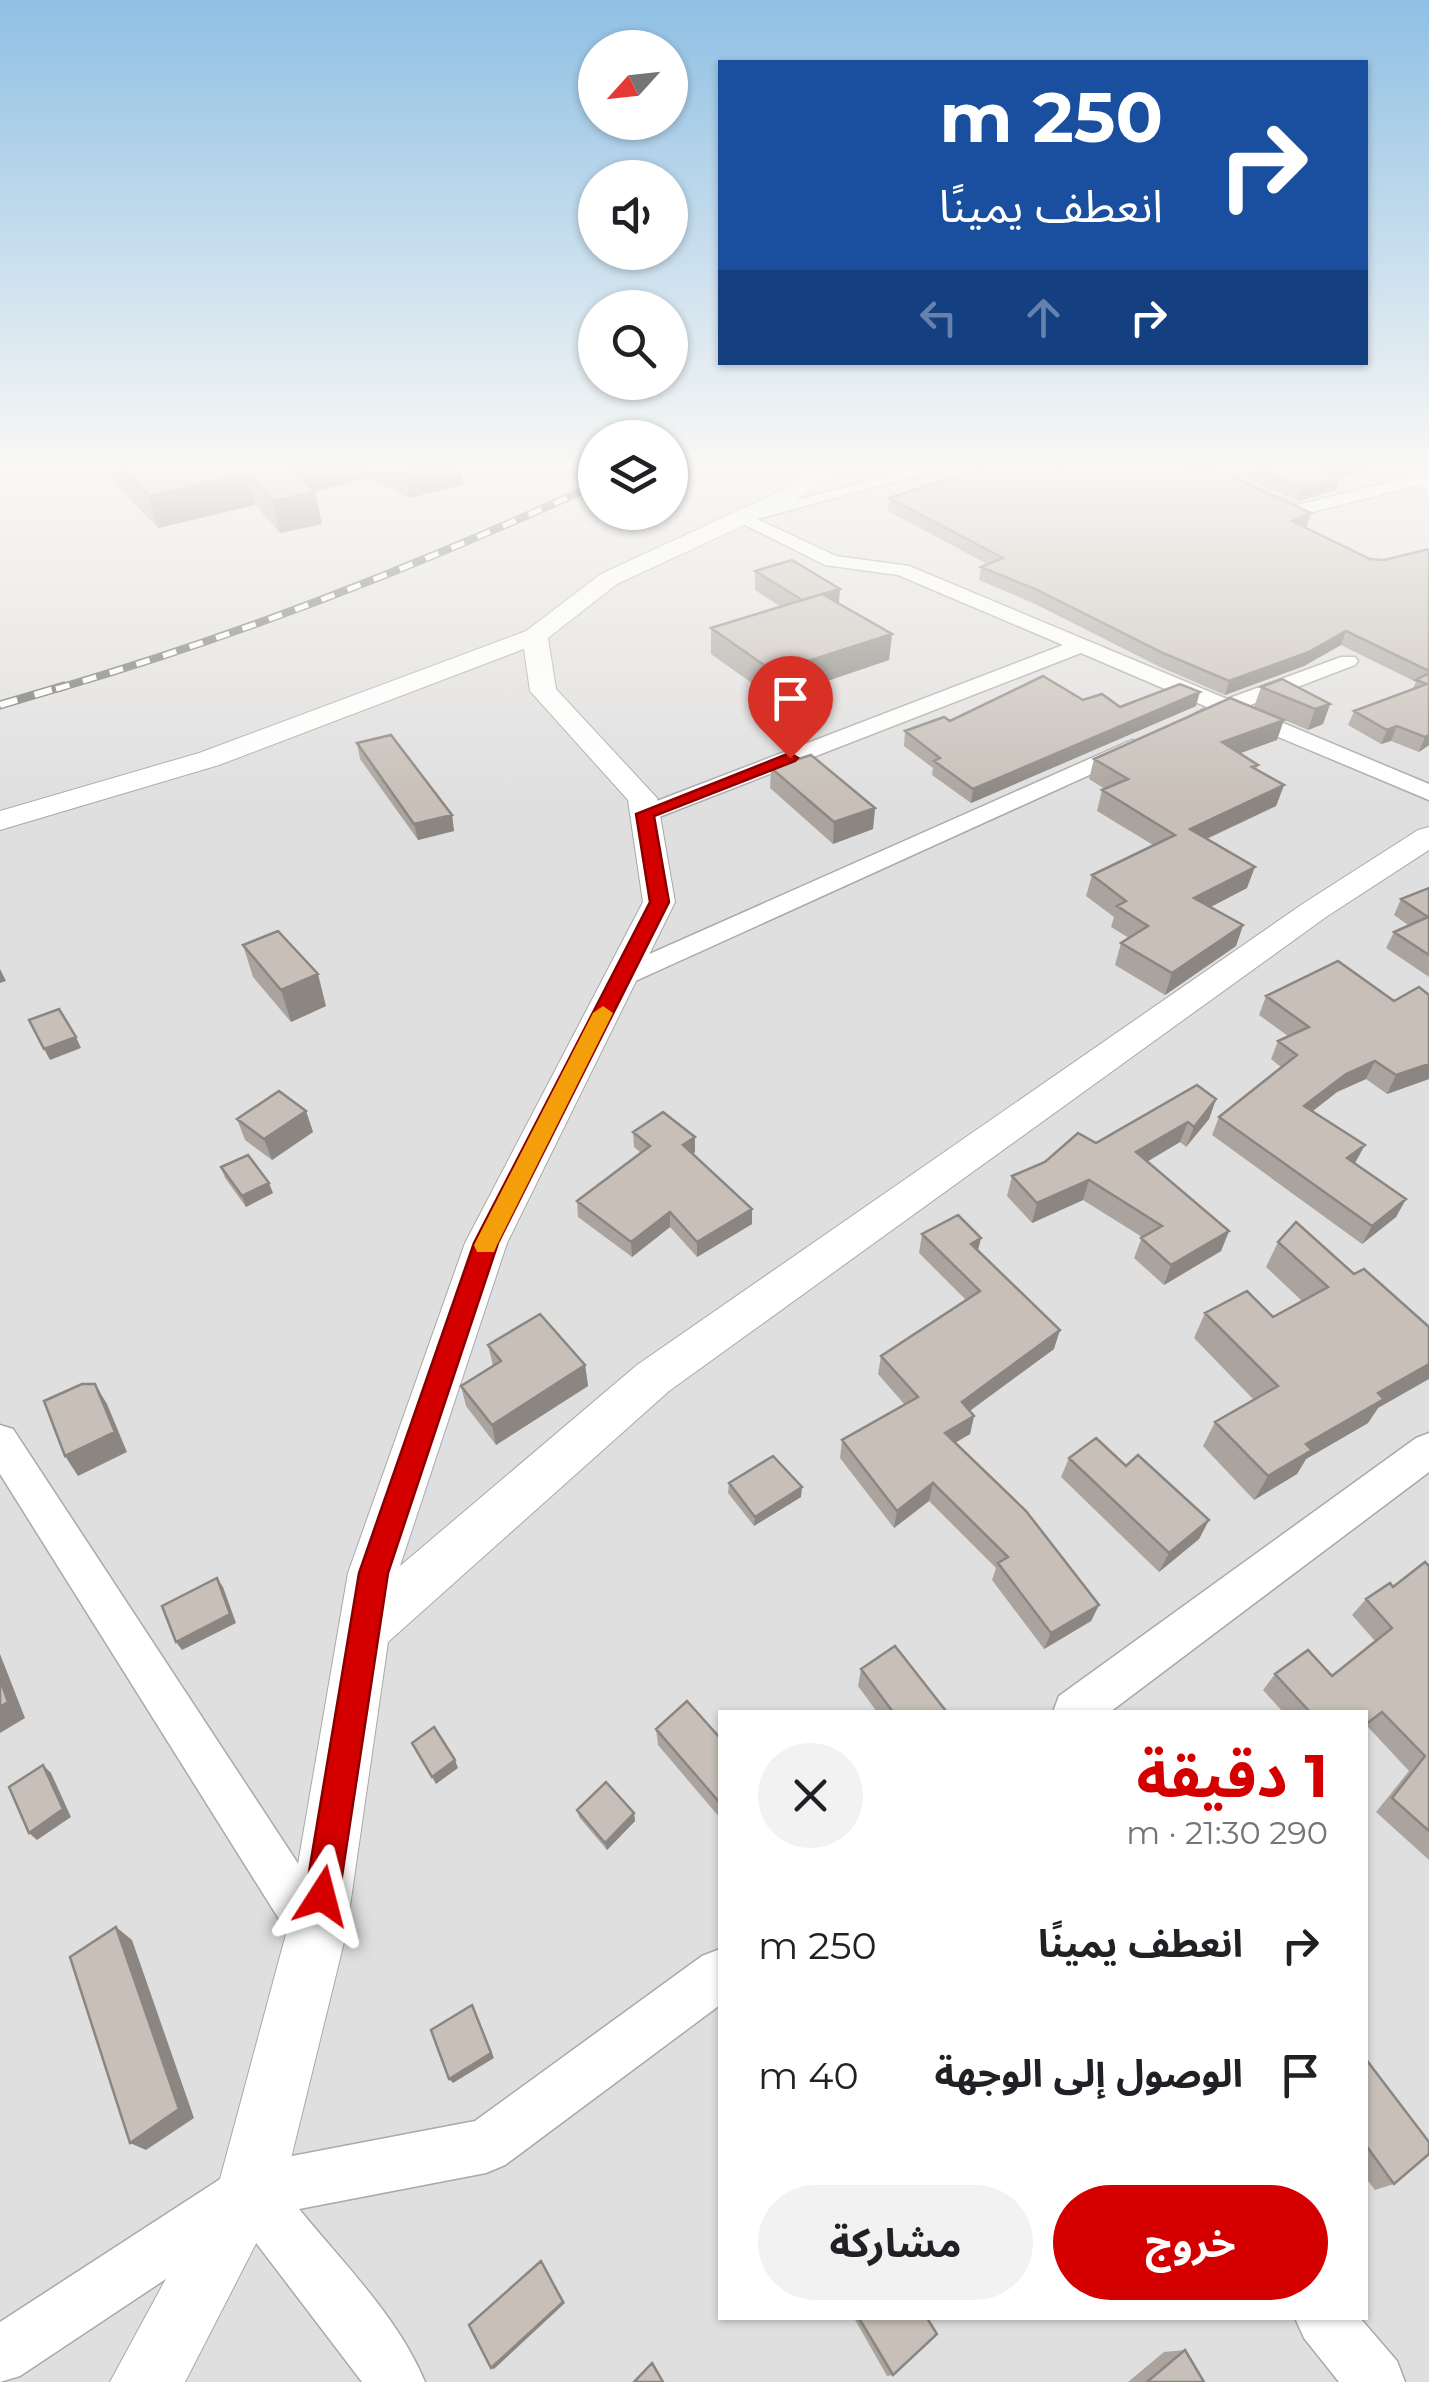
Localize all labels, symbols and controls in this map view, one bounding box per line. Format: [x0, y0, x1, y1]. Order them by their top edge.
north arrow [578, 30, 688, 140]
map controls [578, 30, 688, 530]
text: 250 m [939, 74, 1163, 160]
icon: right [1198, 100, 1328, 230]
button: sound [578, 160, 688, 270]
text: انعطف يمينًا [939, 178, 1163, 233]
button: search [578, 290, 688, 400]
icon: left [911, 290, 966, 345]
icon: ahead [1016, 290, 1071, 345]
icon: right [1121, 290, 1176, 345]
button: layers [578, 420, 688, 530]
pin [748, 656, 833, 759]
icon: arrive [763, 671, 818, 726]
text: 1 دقيقة [1137, 1739, 1328, 1812]
button: close [758, 1743, 863, 1848]
text: 290 m · 21:30 [1126, 1813, 1328, 1852]
position arrow [270, 1844, 374, 1948]
icon: right [1273, 1918, 1328, 1973]
text: انعطف يمينًا [1038, 1920, 1243, 1967]
text: 250 m [758, 1922, 877, 1969]
icon: arrive [1273, 2048, 1328, 2103]
text: الوصول إلى الوجهة [935, 2050, 1243, 2097]
text: 40 m [758, 2052, 859, 2099]
button: مشاركة [758, 2185, 1033, 2300]
button: خروج [1053, 2185, 1328, 2300]

